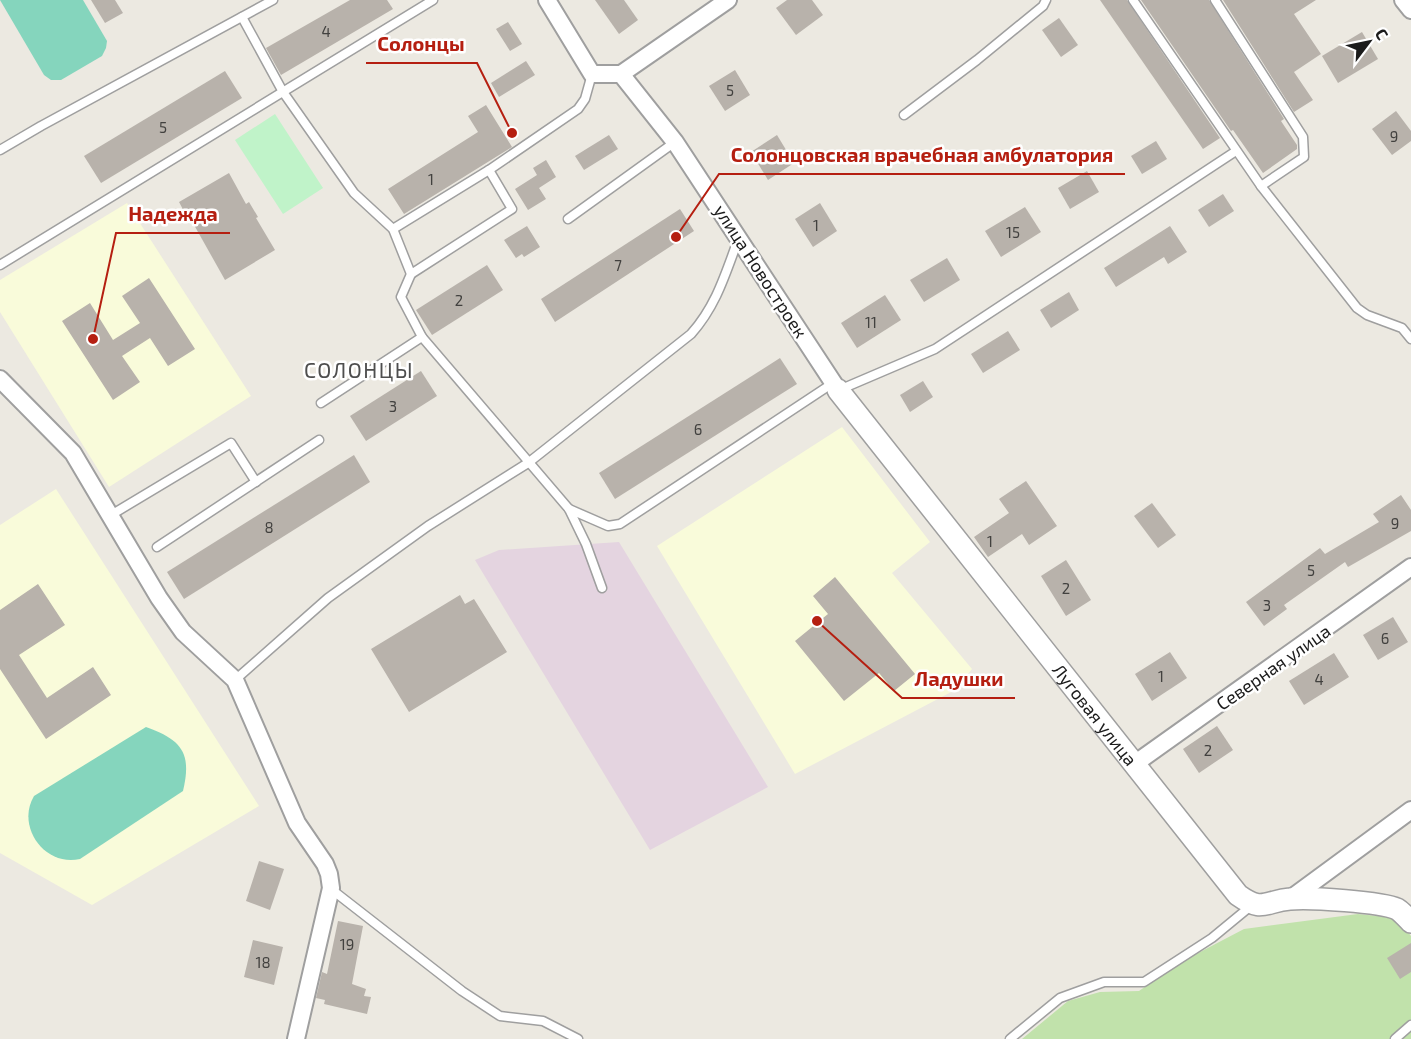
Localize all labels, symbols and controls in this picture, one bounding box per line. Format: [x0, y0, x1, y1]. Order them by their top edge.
north arrow [1339, 12, 1399, 72]
house number: 4 [321, 22, 331, 40]
callout: Солонцы [366, 25, 477, 63]
text: С [1372, 25, 1393, 43]
text: Солонцы [377, 31, 465, 55]
house number: 5 [726, 81, 734, 99]
house number: 5 [159, 118, 167, 136]
house number: 9 [1390, 127, 1398, 145]
callout: Солонцовская врачебная амбулатория [719, 136, 1125, 174]
text: Солонцовская врачебная амбулатория [731, 142, 1113, 166]
house number: 1 [428, 170, 434, 188]
callout: Надежда [116, 195, 230, 233]
street label: улица Новостроек [710, 200, 813, 342]
text: Надежда [128, 201, 218, 225]
house number: 1 [813, 216, 819, 234]
house number: 15 [1006, 223, 1020, 241]
house number: 7 [614, 256, 622, 274]
house number: 2 [455, 291, 463, 309]
house number: 11 [865, 313, 877, 331]
district label: СОЛОНЦЫ [304, 357, 414, 382]
house number: 3 [389, 397, 397, 415]
house number: 6 [694, 420, 702, 438]
house number: 9 [1391, 514, 1399, 532]
house number: 8 [264, 518, 274, 536]
house number: 1 [987, 532, 993, 550]
house number: 5 [1307, 561, 1315, 579]
house number: 2 [1062, 579, 1070, 597]
house number: 3 [1263, 596, 1271, 614]
street label: Северная улица [1212, 619, 1334, 715]
house number: 6 [1381, 629, 1389, 647]
street label: Луговая улица [1048, 659, 1142, 770]
callout: Ладушки [902, 660, 1015, 698]
text: Ладушки [915, 666, 1003, 690]
house number: 1 [1158, 667, 1164, 685]
house number: 4 [1314, 670, 1324, 688]
house number: 2 [1204, 741, 1212, 759]
house number: 19 [340, 935, 354, 953]
house number: 18 [255, 953, 271, 971]

